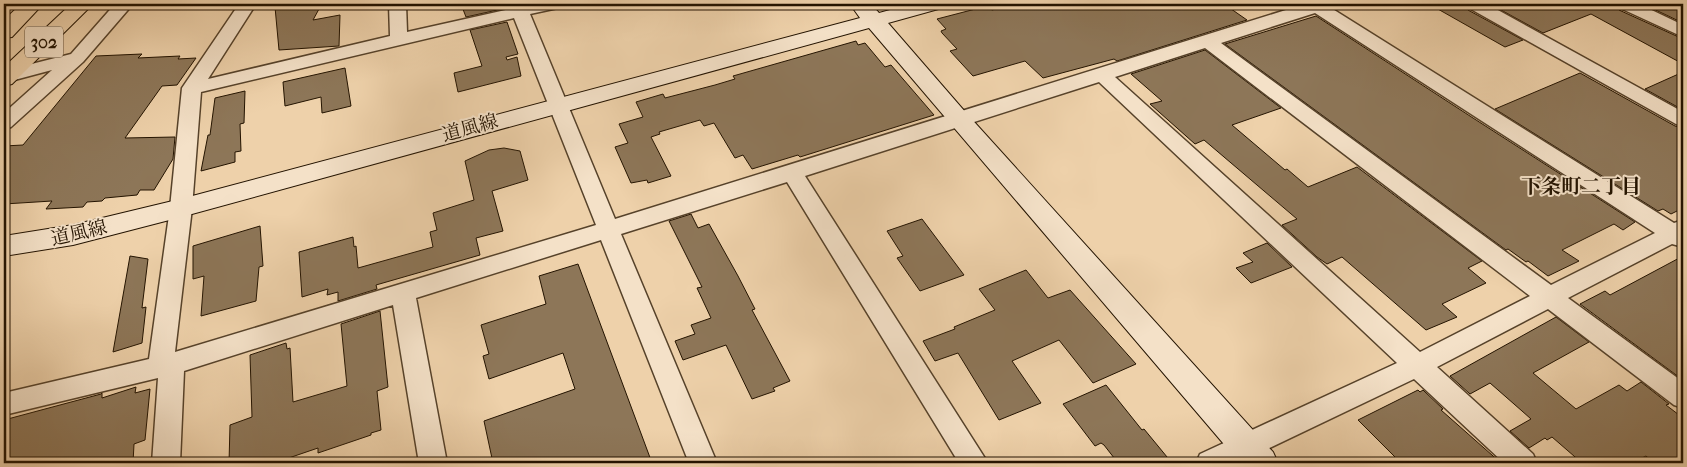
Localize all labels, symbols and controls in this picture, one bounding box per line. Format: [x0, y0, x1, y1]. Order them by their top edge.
road number: 302 [25, 27, 63, 58]
street label: 道風線 [440, 110, 500, 146]
district label: 下条町二丁目 [1521, 175, 1641, 198]
street label: 道風線 [49, 216, 109, 250]

